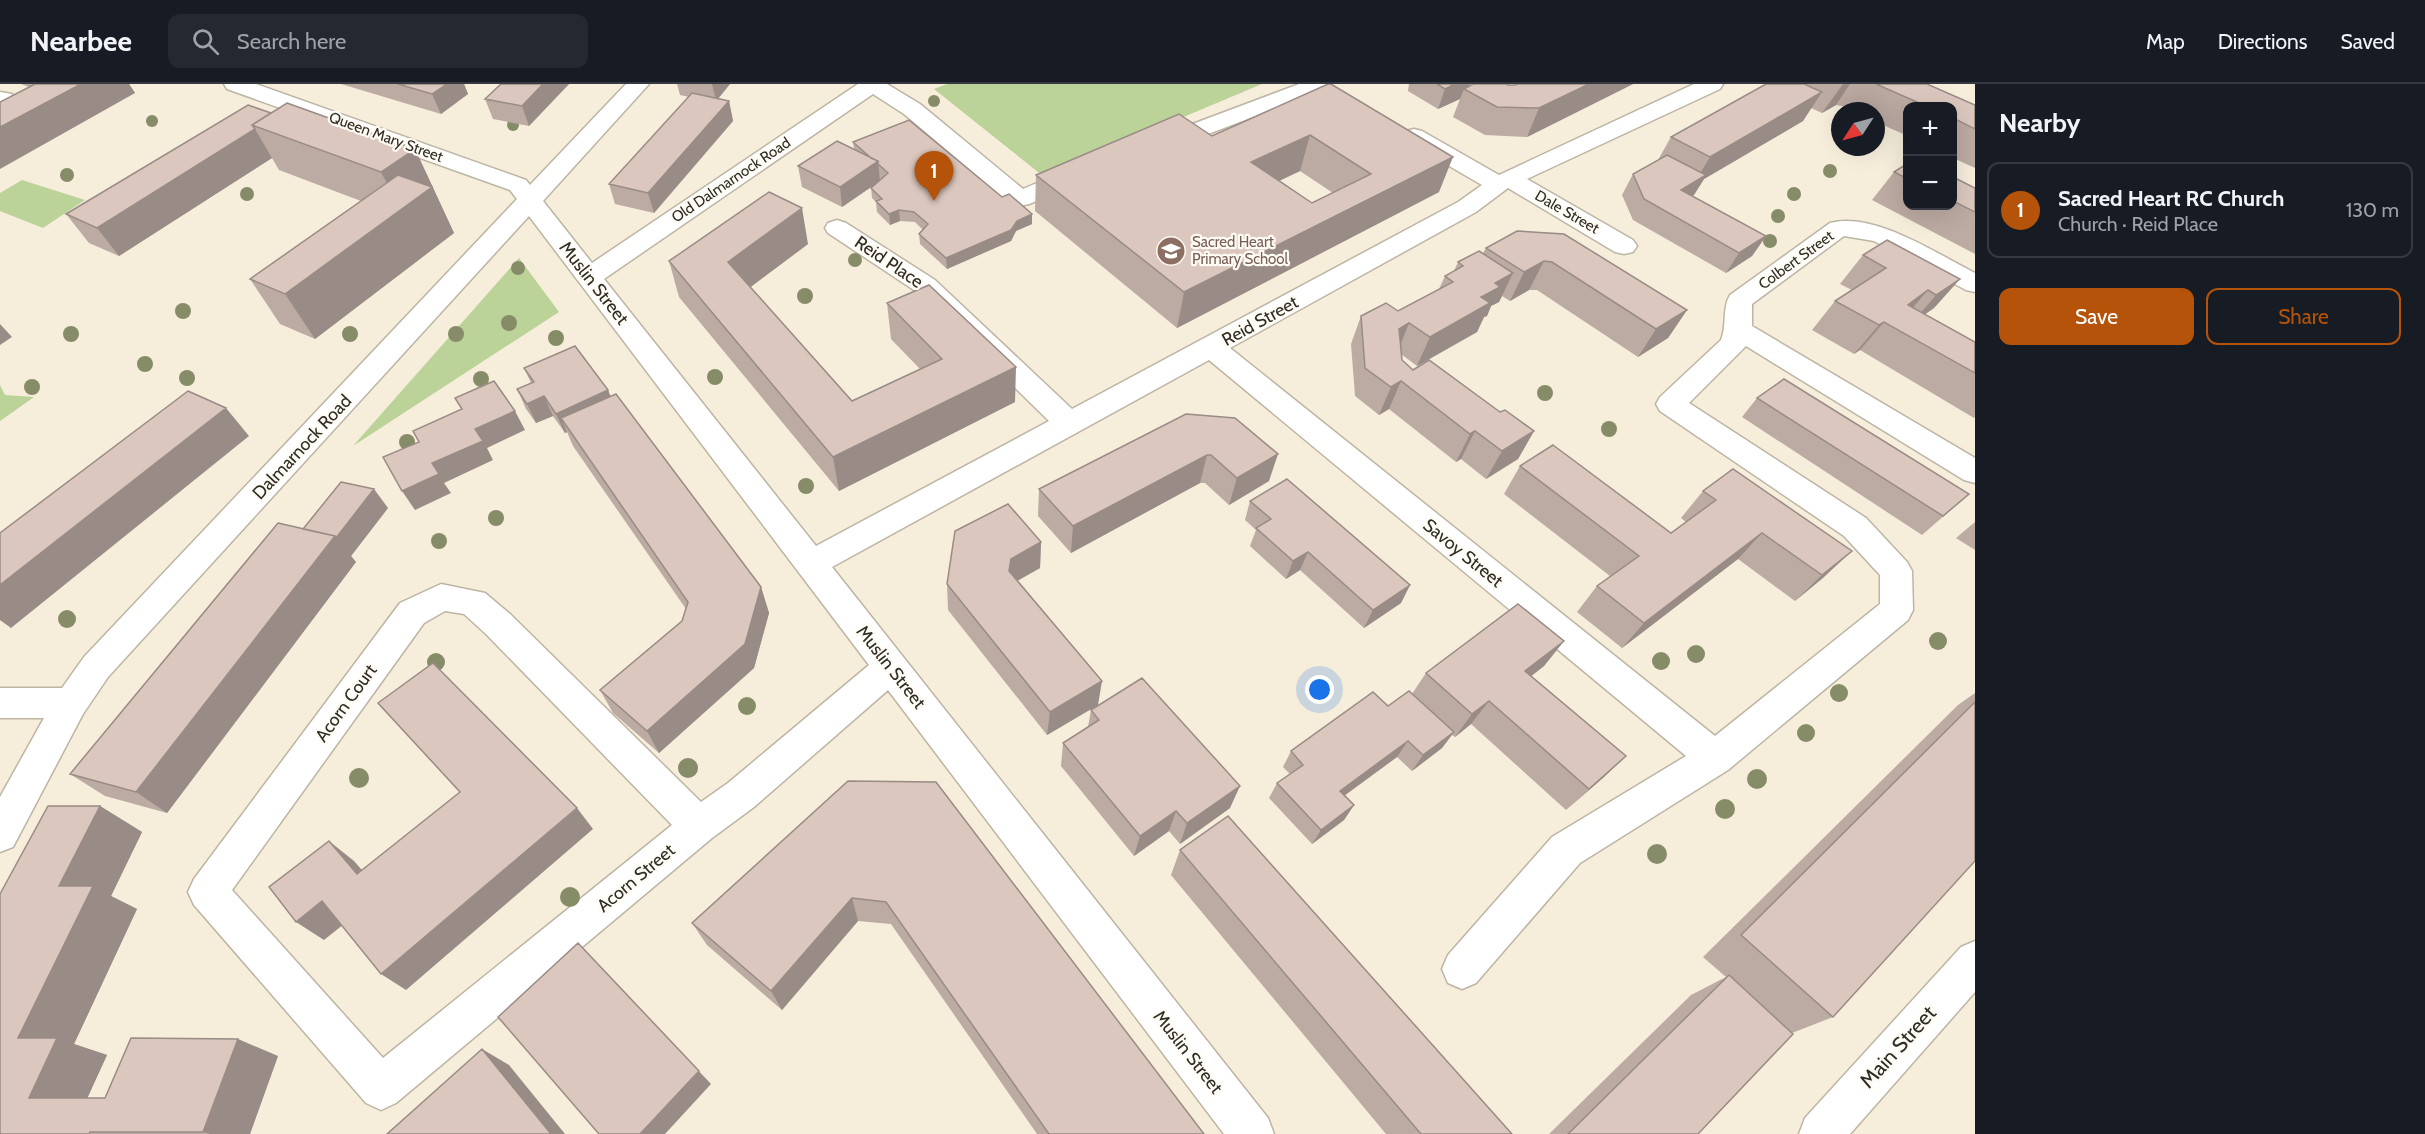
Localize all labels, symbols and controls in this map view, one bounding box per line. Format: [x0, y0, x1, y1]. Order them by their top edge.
search box [168, 14, 588, 68]
text: Nearbee [30, 24, 132, 58]
icon: search [189, 25, 222, 58]
text: Search here [237, 28, 346, 55]
text: Map [2146, 29, 2185, 54]
text: Directions [2218, 29, 2307, 54]
text: Saved [2340, 29, 2395, 54]
north arrow [1831, 102, 1885, 156]
map controls [1903, 102, 1957, 210]
button: + [1903, 102, 1957, 156]
text: Nearby [1999, 107, 2080, 139]
street label: Queen Mary Street [327, 108, 445, 166]
street label: Old Dalmarnock Road [668, 134, 794, 226]
pin: 1 [914, 152, 954, 201]
button: − [1903, 156, 1957, 210]
text: Sacred Heart RC Church [2058, 185, 2284, 212]
street label: Dale Street [1532, 186, 1602, 238]
text: 1 [2017, 198, 2024, 222]
text: 130 m [2346, 198, 2399, 222]
text: Church · Reid Place [2058, 212, 2218, 236]
street label: Colbert Street [1755, 227, 1837, 293]
street label: Reid Place [851, 231, 927, 293]
place label: Sacred Heart Primary School [1192, 233, 1289, 268]
school or university icon: Sacred Heart Primary School [1155, 235, 1187, 267]
street label: Muslin Street [555, 237, 633, 329]
button: Save [1999, 288, 2194, 345]
button: Share [2206, 288, 2401, 345]
street label: Reid Street [1218, 291, 1302, 351]
street label: Dalmarnock Road [248, 390, 356, 504]
street label: Savoy Street [1419, 514, 1507, 592]
street label: Muslin Street [852, 621, 930, 713]
street label: Acorn Court [310, 660, 382, 746]
your location [1305, 675, 1334, 704]
street label: Acorn Street [593, 839, 679, 917]
street label: Main Street [1854, 1000, 1941, 1093]
street label: Muslin Street [1149, 1006, 1227, 1098]

